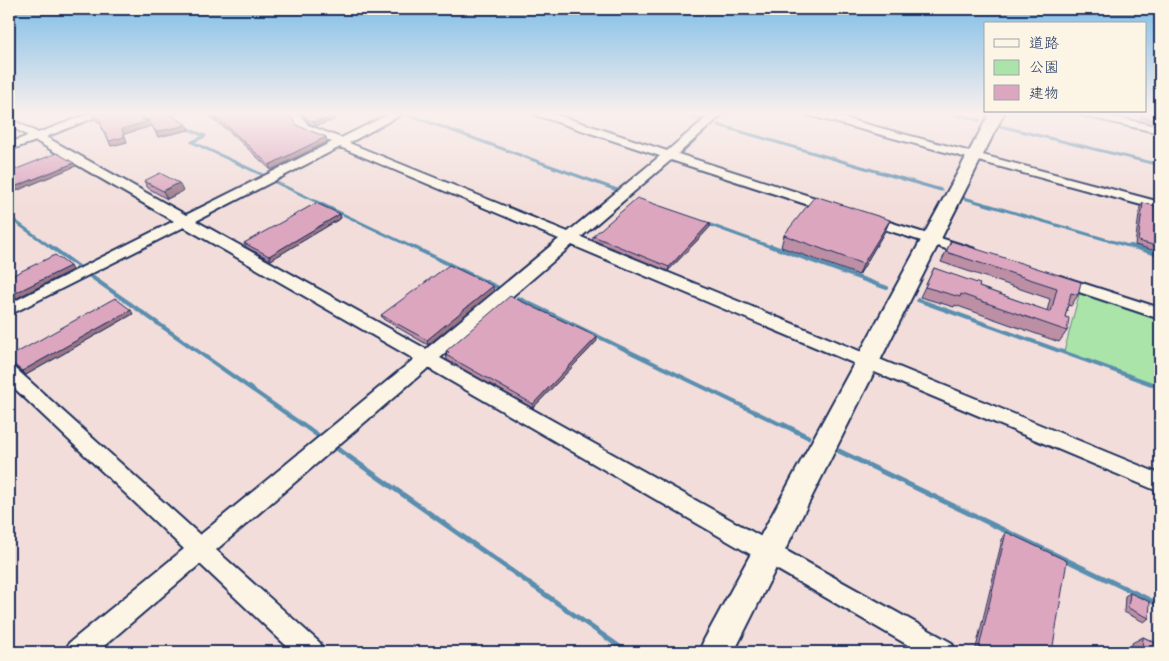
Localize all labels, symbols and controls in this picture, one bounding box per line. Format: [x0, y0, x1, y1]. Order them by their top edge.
legend [984, 22, 1146, 112]
text: 道路 [1029, 34, 1059, 53]
text: 公園 [1029, 58, 1059, 77]
text: 建物 [1029, 84, 1059, 103]

